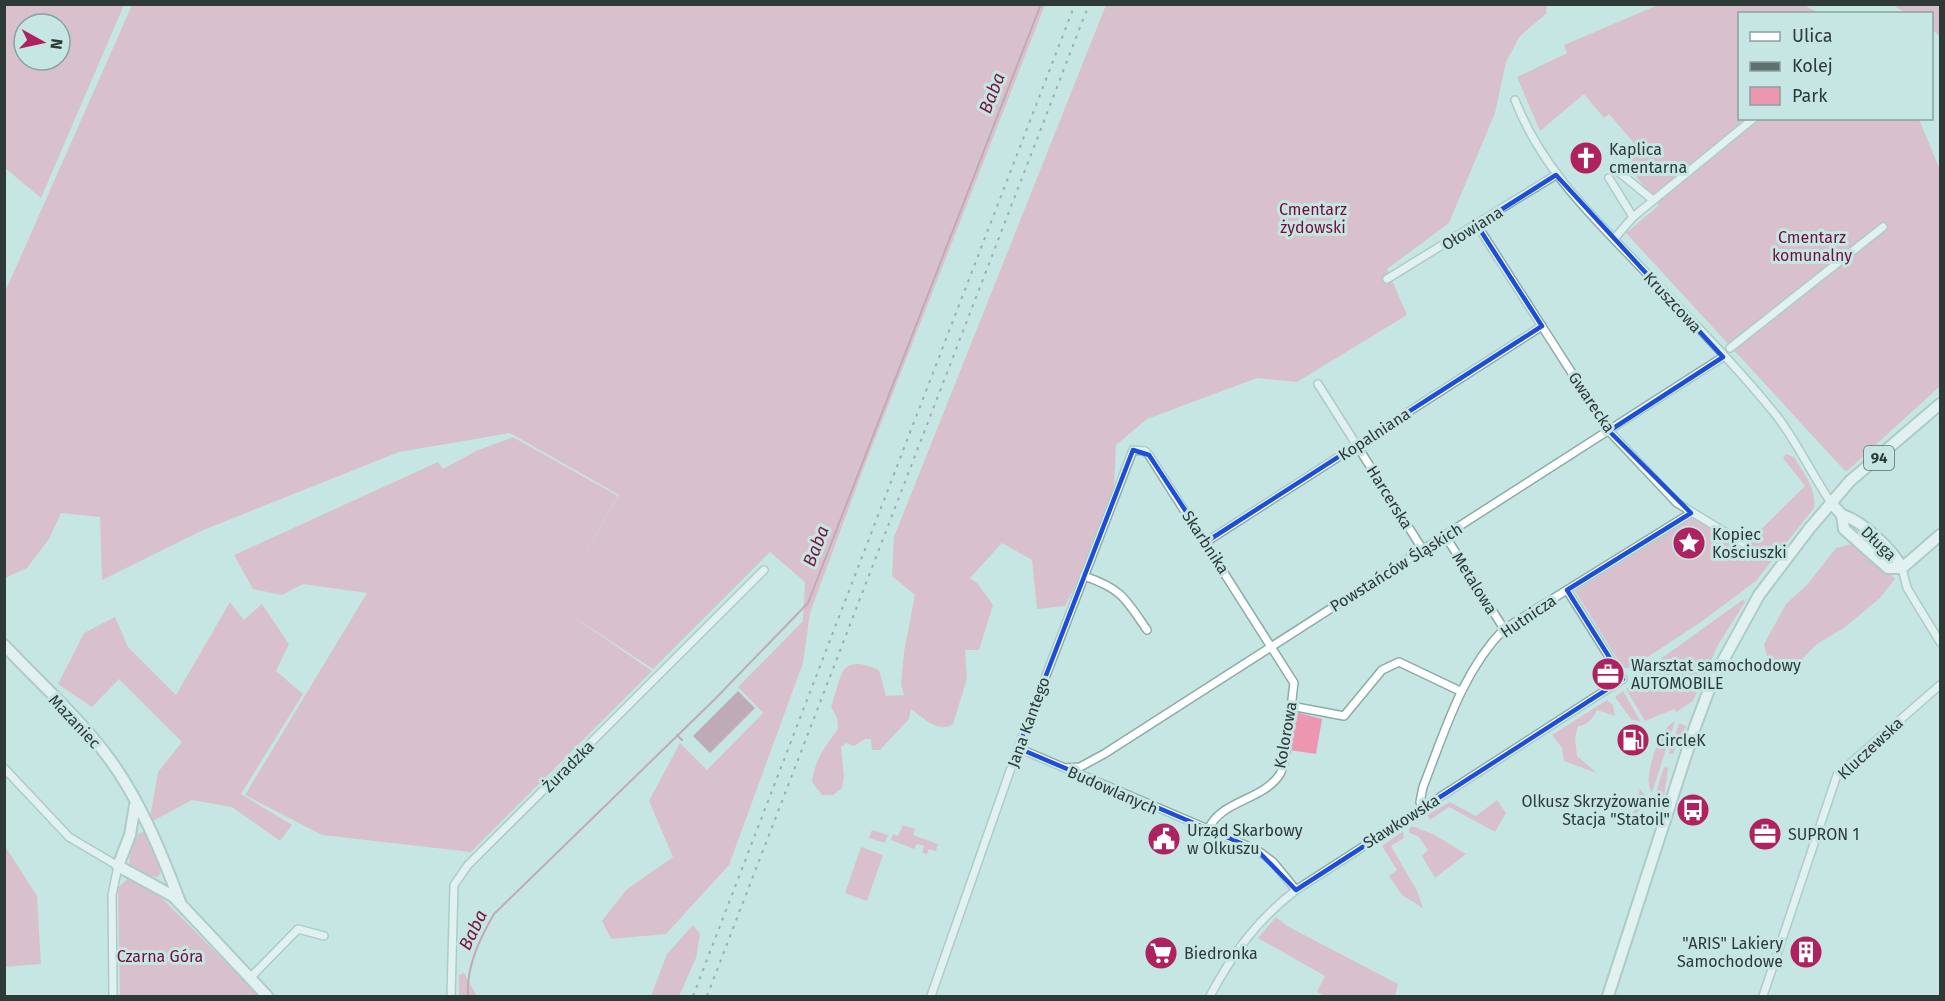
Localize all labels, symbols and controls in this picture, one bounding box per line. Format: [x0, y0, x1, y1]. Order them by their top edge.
north arrow [12, 12, 72, 72]
legend [1738, 12, 1933, 120]
text: Ulica [1792, 25, 1832, 47]
text: N [46, 37, 67, 51]
text: Kolej [1792, 55, 1833, 77]
water label: Baba [974, 70, 1010, 116]
text: Park [1792, 85, 1828, 107]
church icon: Kaplica cmentarna [1568, 140, 1604, 176]
place label: Kaplica cmentarna [1609, 140, 1687, 177]
park label: Cmentarz żydowski [1279, 200, 1347, 237]
street label: Ołowiana [1438, 202, 1506, 255]
park label: Cmentarz komunalny [1772, 228, 1852, 265]
street label: Kruszcowa [1640, 268, 1705, 337]
street label: Gwarecka [1564, 368, 1619, 436]
street label: Kopalniana [1335, 404, 1414, 465]
road number: 94 [1864, 446, 1894, 470]
street label: Harcerska [1363, 462, 1417, 533]
street label: Skarbnika [1178, 507, 1233, 577]
street label: Powstańców Śląskich [1326, 518, 1466, 617]
street label: Długa [1857, 522, 1900, 565]
water label: Baba [798, 523, 834, 569]
place icon: Kopiec Kościuszki [1671, 525, 1707, 561]
place label: Kopiec Kościuszki [1712, 525, 1787, 562]
street label: Metalowa [1448, 549, 1501, 618]
street label: Hutnicza [1497, 591, 1560, 642]
office icon: Warsztat samochodowy AUTOMOBILE [1590, 656, 1626, 692]
place label: Warsztat samochodowy AUTOMOBILE [1631, 656, 1801, 693]
street label: Jana Kantego [1003, 674, 1054, 770]
street label: Mazaniec [45, 690, 105, 753]
street label: Kolorowa [1270, 700, 1301, 770]
street label: Kluczewska [1834, 713, 1907, 783]
fuel station icon: CircleK [1615, 722, 1651, 758]
place label: CircleK [1656, 731, 1706, 750]
street label: Żuradzka [538, 736, 598, 796]
street label: Budowlanych [1065, 762, 1161, 819]
street label: Sławkowska [1359, 790, 1443, 852]
place label: Olkusz Skrzyżowanie Stacja "Statoil" [1522, 792, 1670, 829]
bus stop icon: Olkusz Skrzyżowanie Stacja "Statoil" [1675, 792, 1711, 828]
office icon: SUPRON 1 [1747, 816, 1783, 852]
public building icon: Urząd Skarbowy w Olkuszu [1146, 821, 1182, 857]
place label: Urząd Skarbowy w Olkuszu [1187, 821, 1303, 858]
place label: SUPRON 1 [1788, 825, 1859, 844]
water label: Baba [454, 906, 492, 954]
place label: "ARIS" Lakiery Samochodowe [1677, 934, 1783, 971]
building icon: "ARIS" Lakiery Samochodowe [1788, 934, 1824, 970]
supermarket icon: Biedronka [1143, 935, 1179, 971]
place label: Biedronka [1184, 944, 1258, 963]
park label: Czarna Góra [117, 947, 203, 966]

